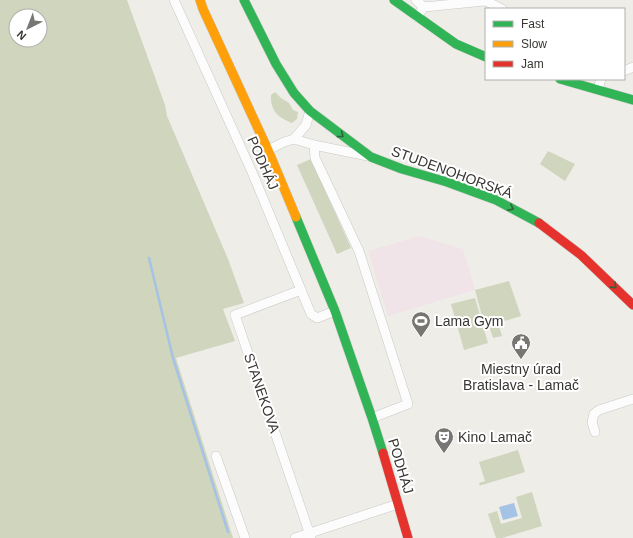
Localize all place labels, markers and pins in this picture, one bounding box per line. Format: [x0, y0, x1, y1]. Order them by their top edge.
sports icon: Lama Gym [410, 310, 432, 338]
place label: Lama Gym [435, 313, 503, 329]
public building icon: Miestny úrad Bratislava - Lamač [510, 332, 532, 360]
place label: Miestny úrad Bratislava - Lamač [463, 361, 579, 393]
theatre icon: Kino Lamač [433, 426, 455, 454]
place label: Kino Lamač [458, 429, 532, 445]

